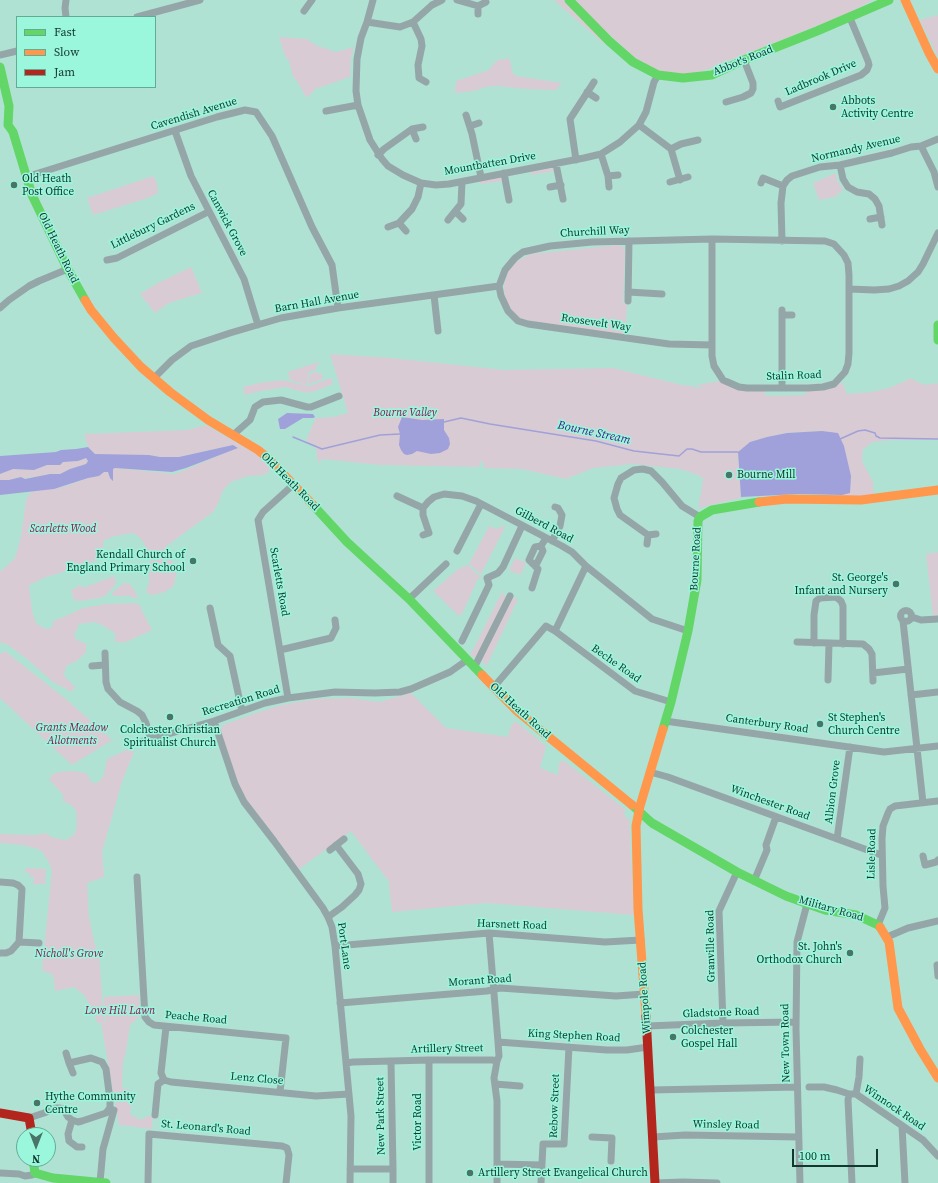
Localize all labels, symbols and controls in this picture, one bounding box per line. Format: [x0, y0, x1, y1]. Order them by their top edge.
legend [16, 16, 156, 88]
text: Fast [54, 24, 76, 40]
street label: Abbot's Road [711, 43, 775, 79]
text: Slow [54, 44, 79, 60]
street label: Ladbrook Drive [783, 57, 859, 99]
text: Jam [54, 64, 75, 80]
place label: Abbots Activity Centre [841, 94, 914, 120]
street label: Cavendish Avenue [149, 95, 239, 133]
marker: Abbots Activity Centre [828, 102, 838, 112]
street label: Normandy Avenue [810, 132, 902, 166]
street label: Mountbatten Drive [443, 149, 537, 179]
place label: Old Heath Post Office [22, 172, 74, 198]
marker: Old Heath Post Office [9, 180, 19, 190]
street label: Canwick Grove [204, 188, 250, 258]
street label: Littlebury Gardens [109, 200, 197, 252]
street label: Old Heath Road [35, 210, 81, 286]
street label: Churchill Way [560, 224, 630, 240]
street label: Barn Hall Avenue [274, 288, 360, 316]
street label: Roosevelt Way [560, 312, 632, 334]
street label: Stalin Road [766, 368, 822, 384]
park label: Bourne Valley [373, 406, 437, 420]
water label: Bourne Stream [556, 418, 632, 448]
street label: Old Heath Road [258, 450, 322, 514]
place label: Bourne Mill [737, 468, 796, 482]
marker: Bourne Mill [724, 470, 734, 480]
street label: Gilberd Road [513, 504, 575, 546]
park label: Scarletts Wood [30, 522, 96, 536]
street label: Bourne Road [688, 527, 704, 591]
street label: Scarletts Road [266, 547, 292, 617]
place label: Kendall Church of England Primary School [66, 548, 185, 574]
marker: Kendall Church of England Primary School [188, 556, 198, 566]
place label: St. George's Infant and Nursery [794, 571, 888, 597]
marker: St. George's Infant and Nursery [891, 579, 901, 589]
street label: Beche Road [589, 642, 643, 686]
street label: Old Heath Road [487, 680, 553, 742]
street label: Recreation Road [200, 683, 282, 719]
place label: St Stephen's Church Centre [828, 711, 900, 737]
marker: Colchester Christian Spiritualist Church [165, 712, 175, 722]
street label: Canterbury Road [725, 712, 809, 736]
marker: St Stephen's Church Centre [815, 719, 825, 729]
park label: Grants Meadow Allotments [36, 721, 108, 747]
place label: Colchester Christian Spiritualist Church [120, 723, 220, 749]
street label: Albion Grove [823, 759, 843, 825]
street label: Winchester Road [728, 782, 812, 824]
street label: Lisle Road [865, 828, 879, 880]
street label: Military Road [797, 893, 865, 925]
street label: Granville Road [704, 910, 718, 982]
street label: Harsnett Road [477, 917, 547, 933]
street label: Port Lane [334, 921, 354, 971]
place label: St. John's Orthodox Church [756, 940, 842, 966]
park label: Nicholl's Grove [35, 947, 103, 961]
marker: St. John's Orthodox Church [845, 948, 855, 958]
street label: Wimpole Road [636, 962, 654, 1034]
street label: Morant Road [448, 972, 512, 990]
street label: New Town Road [779, 1003, 793, 1083]
park label: Love Hill Lawn [85, 1004, 155, 1018]
street label: Gladstone Road [682, 1005, 760, 1021]
street label: Peache Road [164, 1009, 228, 1027]
place label: Colchester Gospel Hall [681, 1024, 738, 1050]
street label: King Stephen Road [527, 1027, 621, 1045]
marker: Colchester Gospel Hall [668, 1032, 678, 1042]
street label: Artillery Street [411, 1042, 483, 1056]
street label: Lenz Close [230, 1070, 284, 1088]
street label: Rebow Street [547, 1074, 563, 1138]
street label: New Park Street [374, 1077, 388, 1155]
street label: Winnock Road [861, 1082, 927, 1134]
place label: Hythe Community Centre [45, 1090, 136, 1116]
street label: Victor Road [411, 1093, 425, 1151]
marker: Hythe Community Centre [32, 1098, 42, 1108]
street label: St. Leonard's Road [161, 1118, 251, 1138]
street label: Winsley Road [692, 1118, 760, 1132]
north arrow [16, 1127, 56, 1167]
scale bar [794, 1141, 880, 1167]
text: 100 m [799, 1148, 831, 1164]
text: N [32, 1151, 40, 1166]
place label: Artillery Street Evangelical Church [478, 1166, 648, 1180]
marker: Artillery Street Evangelical Church [465, 1168, 475, 1178]

